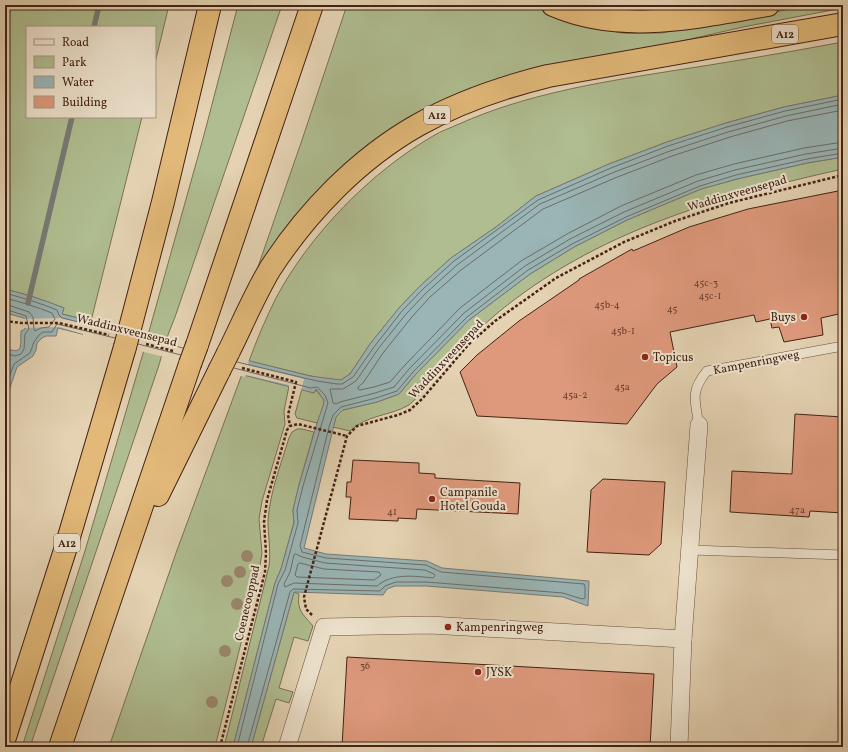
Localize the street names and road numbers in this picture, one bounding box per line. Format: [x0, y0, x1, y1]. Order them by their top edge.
road number: A12 [772, 25, 798, 43]
road number: A12 [424, 106, 450, 124]
street label: Waddinxveensepad [686, 172, 789, 216]
street label: Waddinxveensepad [75, 311, 179, 351]
street label: Waddinxveensepad [406, 316, 488, 403]
street label: Kampenringweg [712, 347, 801, 379]
road number: A12 [54, 534, 80, 552]
street label: Coenecooppad [231, 563, 265, 643]

